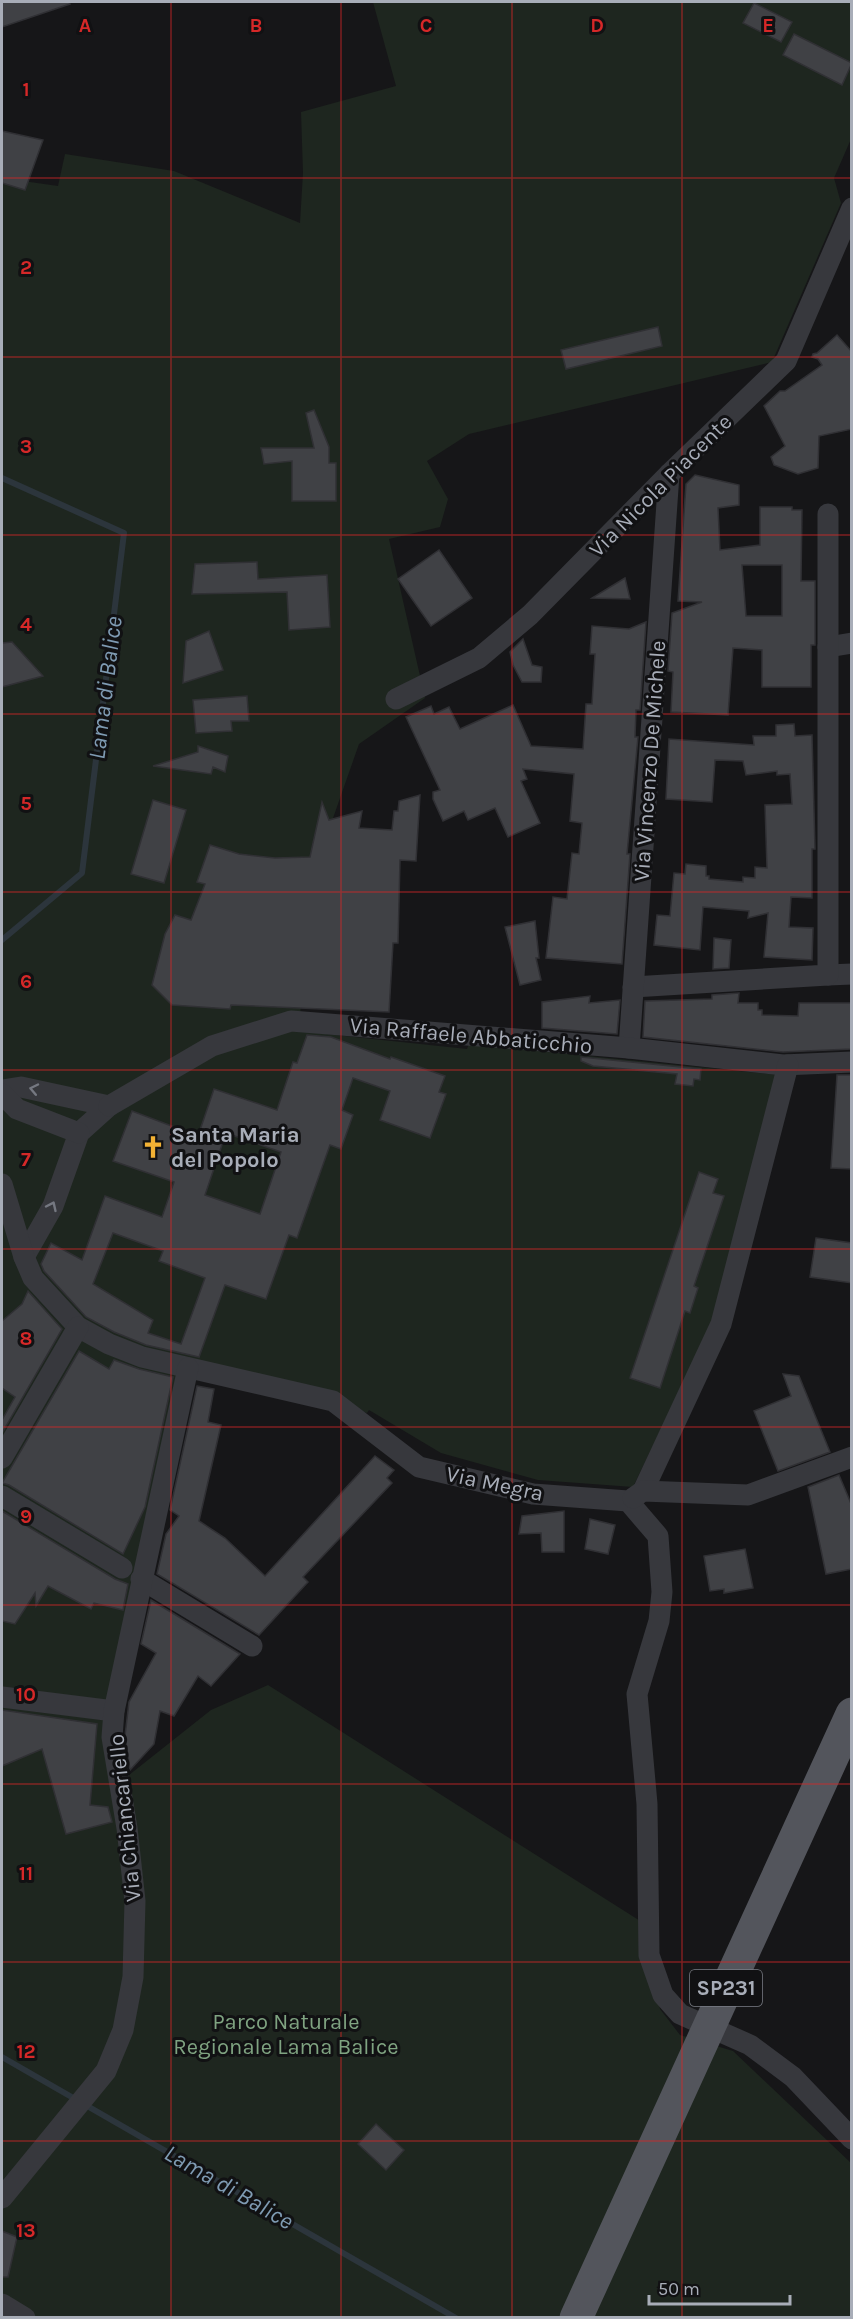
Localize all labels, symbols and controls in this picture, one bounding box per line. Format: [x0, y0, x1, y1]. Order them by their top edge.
text: A [79, 14, 92, 37]
text: B [250, 14, 262, 37]
text: C [420, 14, 432, 37]
text: D [590, 14, 604, 37]
text: E [762, 14, 774, 37]
text: 1 [22, 78, 30, 101]
text: 2 [20, 256, 32, 279]
street label: Via Nicola Piacente [584, 409, 737, 562]
text: 3 [20, 435, 32, 458]
text: 4 [20, 613, 32, 636]
water label: Lama di Balice [82, 615, 128, 761]
street label: Via Vincenzo De Michele [629, 640, 671, 883]
text: 5 [20, 792, 32, 815]
text: 6 [20, 970, 32, 993]
street label: Via Raffaele Abbaticchio [349, 1012, 593, 1060]
one-way arrow [29, 1084, 39, 1097]
place label: Santa Maria del Popolo [171, 1122, 300, 1173]
church icon: Santa Maria del Popolo [140, 1134, 166, 1160]
text: 7 [21, 1148, 31, 1171]
one-way arrow [44, 1202, 56, 1213]
text: 8 [20, 1327, 32, 1350]
street label: Via Megra [444, 1461, 546, 1507]
text: 9 [20, 1505, 32, 1528]
text: 10 [16, 1683, 36, 1706]
street label: Via Chiancariello [103, 1733, 147, 1903]
text: 11 [19, 1862, 33, 1885]
road number: SP231 [690, 1970, 762, 2006]
park label: Parco Naturale Regionale Lama Balice [173, 2009, 399, 2060]
text: 12 [16, 2040, 36, 2063]
water label: Lama di Balice [160, 2139, 298, 2235]
text: 13 [16, 2219, 36, 2242]
scale bar [649, 2268, 790, 2306]
text: 50 m [658, 2278, 700, 2300]

